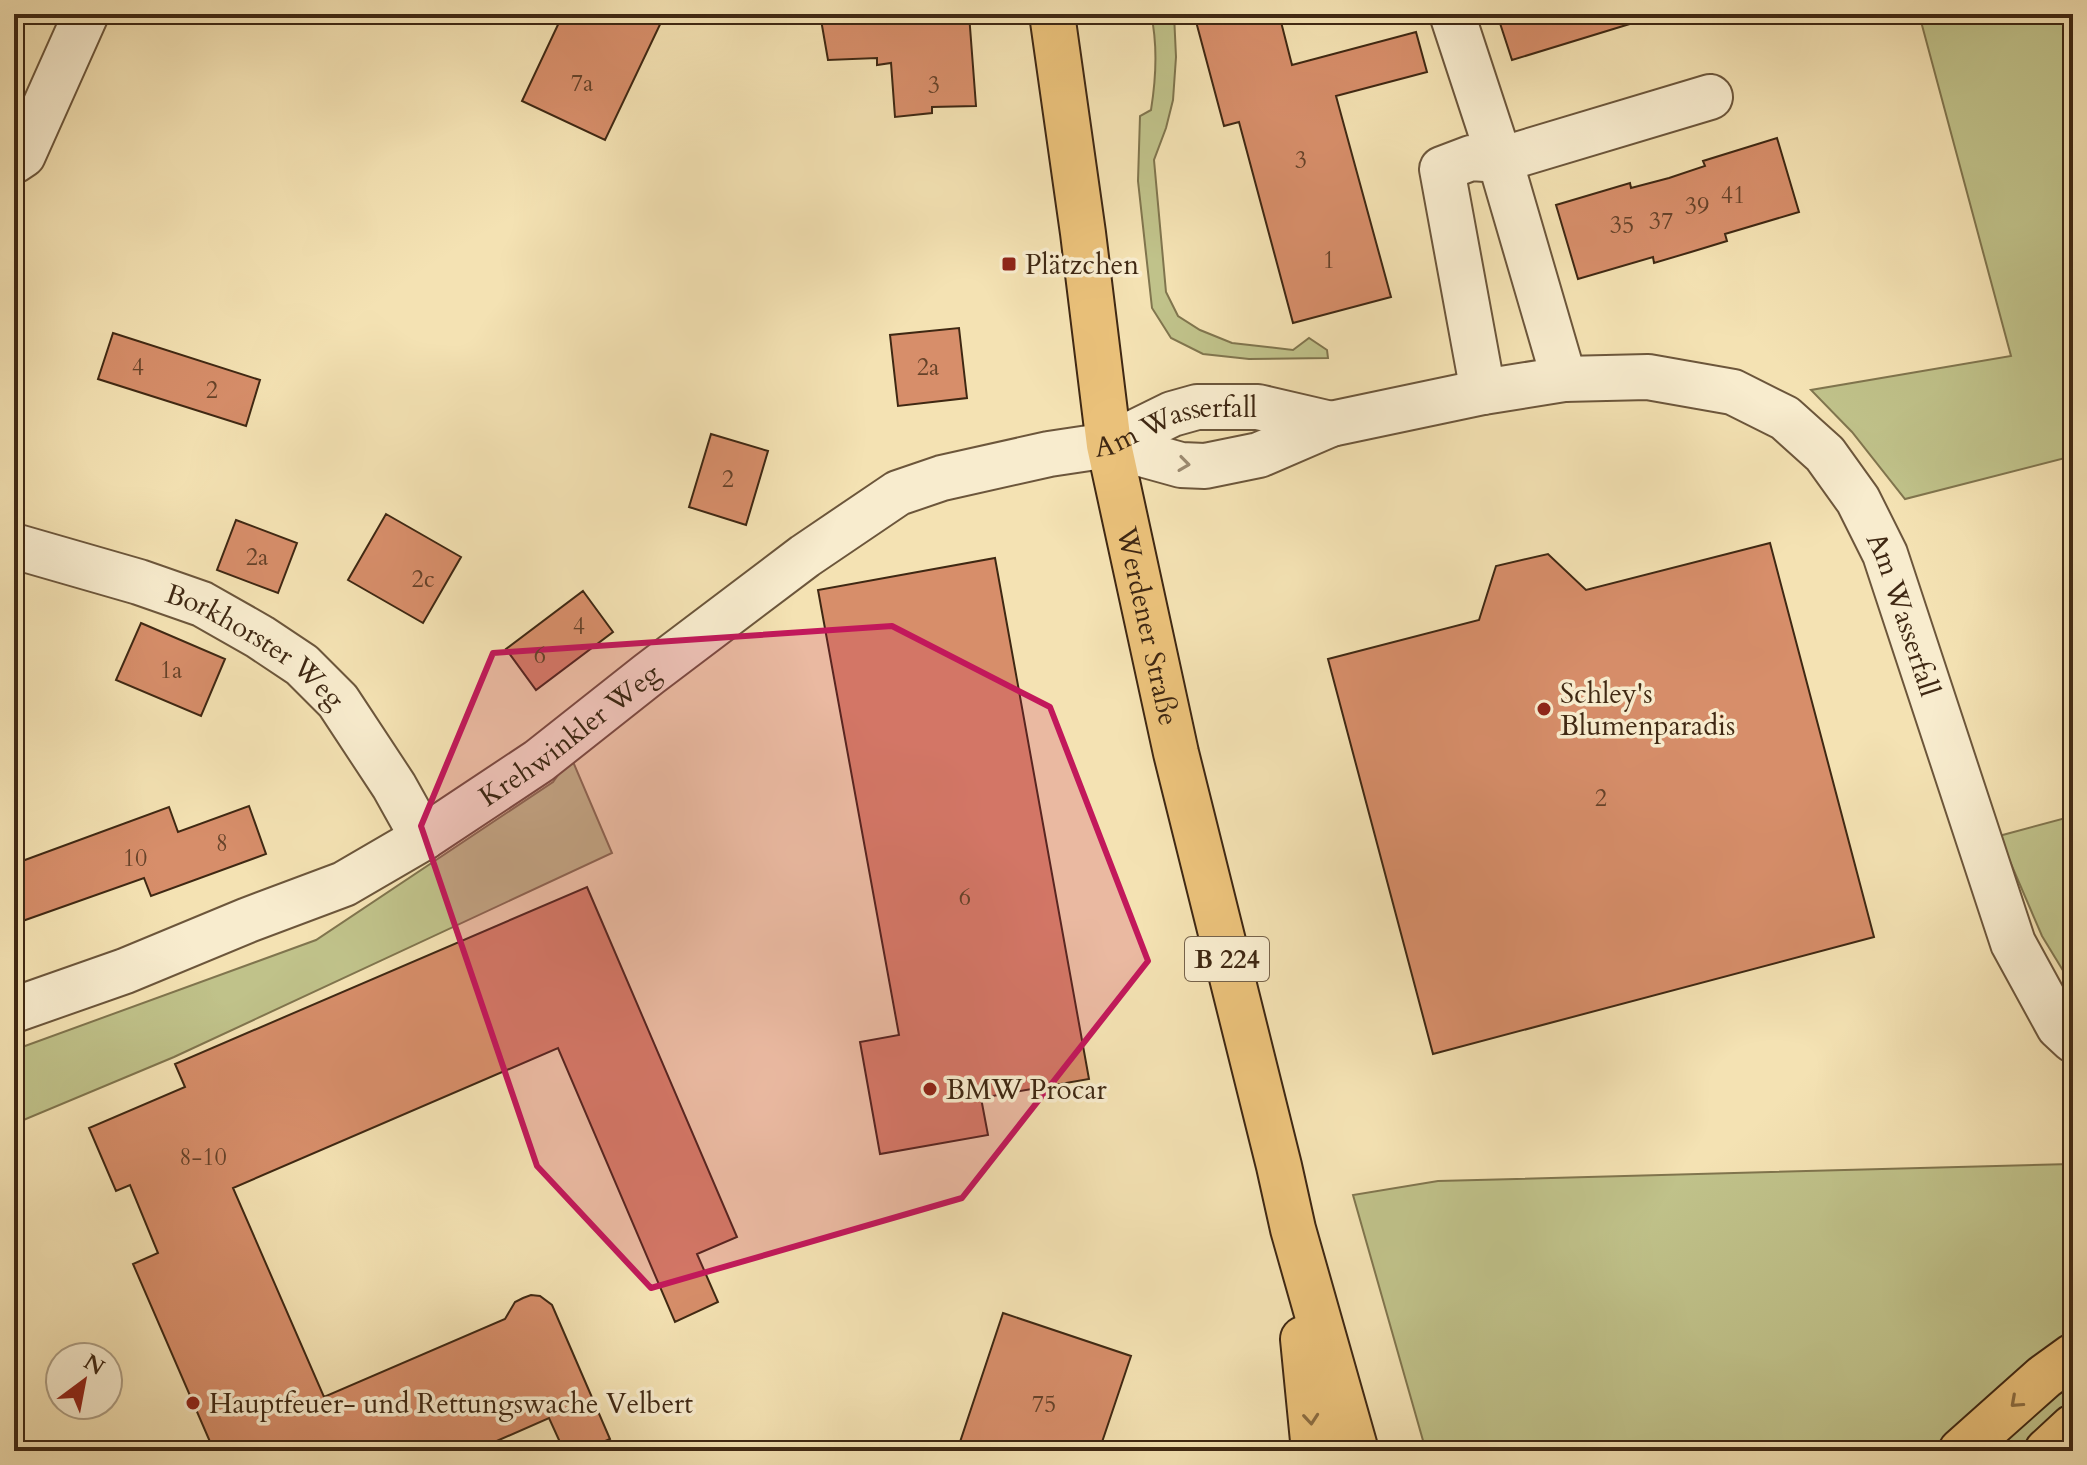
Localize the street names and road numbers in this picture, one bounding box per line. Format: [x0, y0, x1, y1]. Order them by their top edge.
street label: Am Wasserfall [1092, 389, 1257, 467]
street label: Werdener Straße [1107, 522, 1187, 729]
street label: Am Wasserfall [1857, 526, 1949, 701]
street label: Borkhorster Weg [161, 575, 353, 718]
street label: Krehwinkler Weg [472, 654, 668, 816]
road number: B 224 [1185, 937, 1269, 981]

